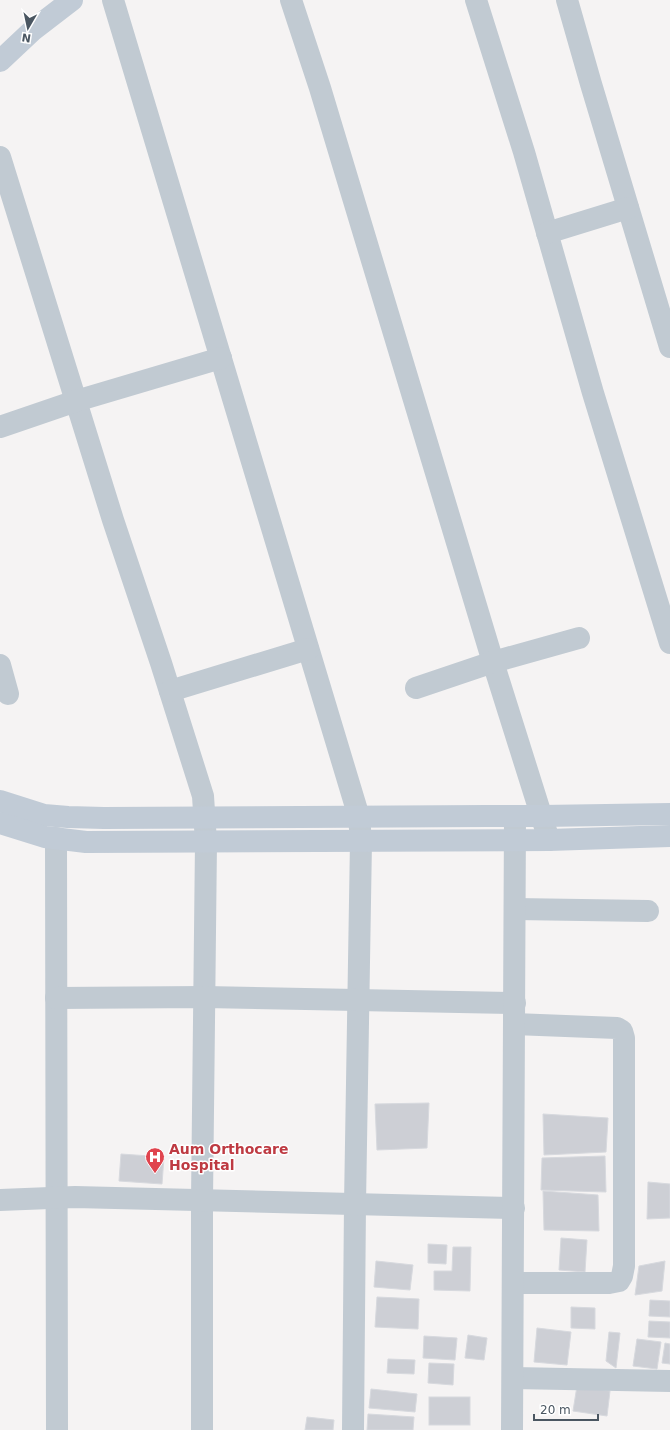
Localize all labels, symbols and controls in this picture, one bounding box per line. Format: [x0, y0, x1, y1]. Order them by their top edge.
north arrow [8, 8, 48, 48]
text: N [21, 30, 32, 45]
place label: Aum Orthocare Hospital [169, 1141, 289, 1173]
hospital icon: Aum Orthocare Hospital [144, 1146, 166, 1174]
scale bar [534, 1396, 598, 1422]
text: 20 m [540, 1403, 571, 1417]

